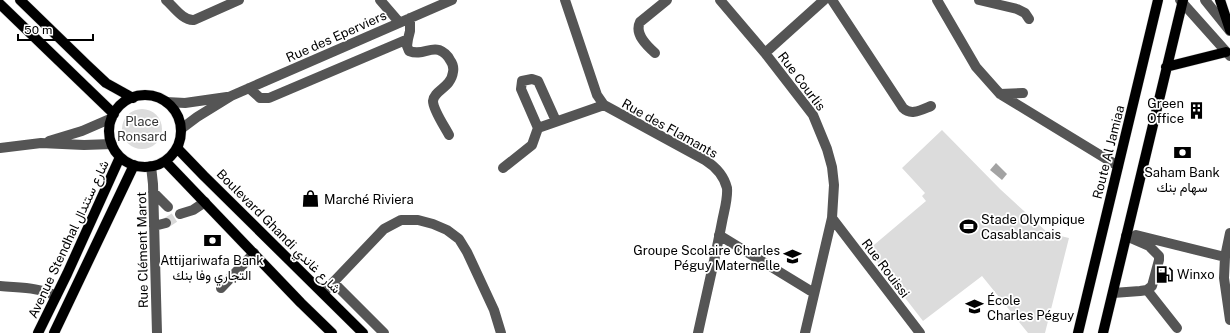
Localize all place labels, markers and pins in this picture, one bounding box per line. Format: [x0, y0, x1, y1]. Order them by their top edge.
place label: Green Office [1147, 96, 1184, 126]
building icon: Green Office [1187, 100, 1207, 120]
bank icon: Saham Bank سهام بنك [1172, 143, 1192, 163]
place label: Saham Bank سهام بنك [1144, 165, 1220, 196]
shop icon: Marché Riviera [301, 189, 321, 209]
place label: Marché Riviera [324, 192, 414, 207]
place label: Stade Olympique Casablancais [981, 212, 1085, 242]
sports icon: Stade Olympique Casablancais [958, 216, 978, 236]
bank icon: Attijariwafa Bank التجاري وفا بنك [202, 231, 222, 251]
place label: Groupe Scolaire Charles Péguy Maternelle [633, 243, 780, 273]
school or university icon: Groupe Scolaire Charles Péguy Maternelle [783, 247, 803, 267]
place label: Attijariwafa Bank التجاري وفا بنك [160, 253, 264, 286]
fuel station icon: Winxo [1154, 264, 1174, 284]
place label: Winxo [1177, 267, 1215, 282]
place label: École Charles Péguy [987, 292, 1074, 323]
school or university icon: École Charles Péguy [964, 297, 984, 317]

